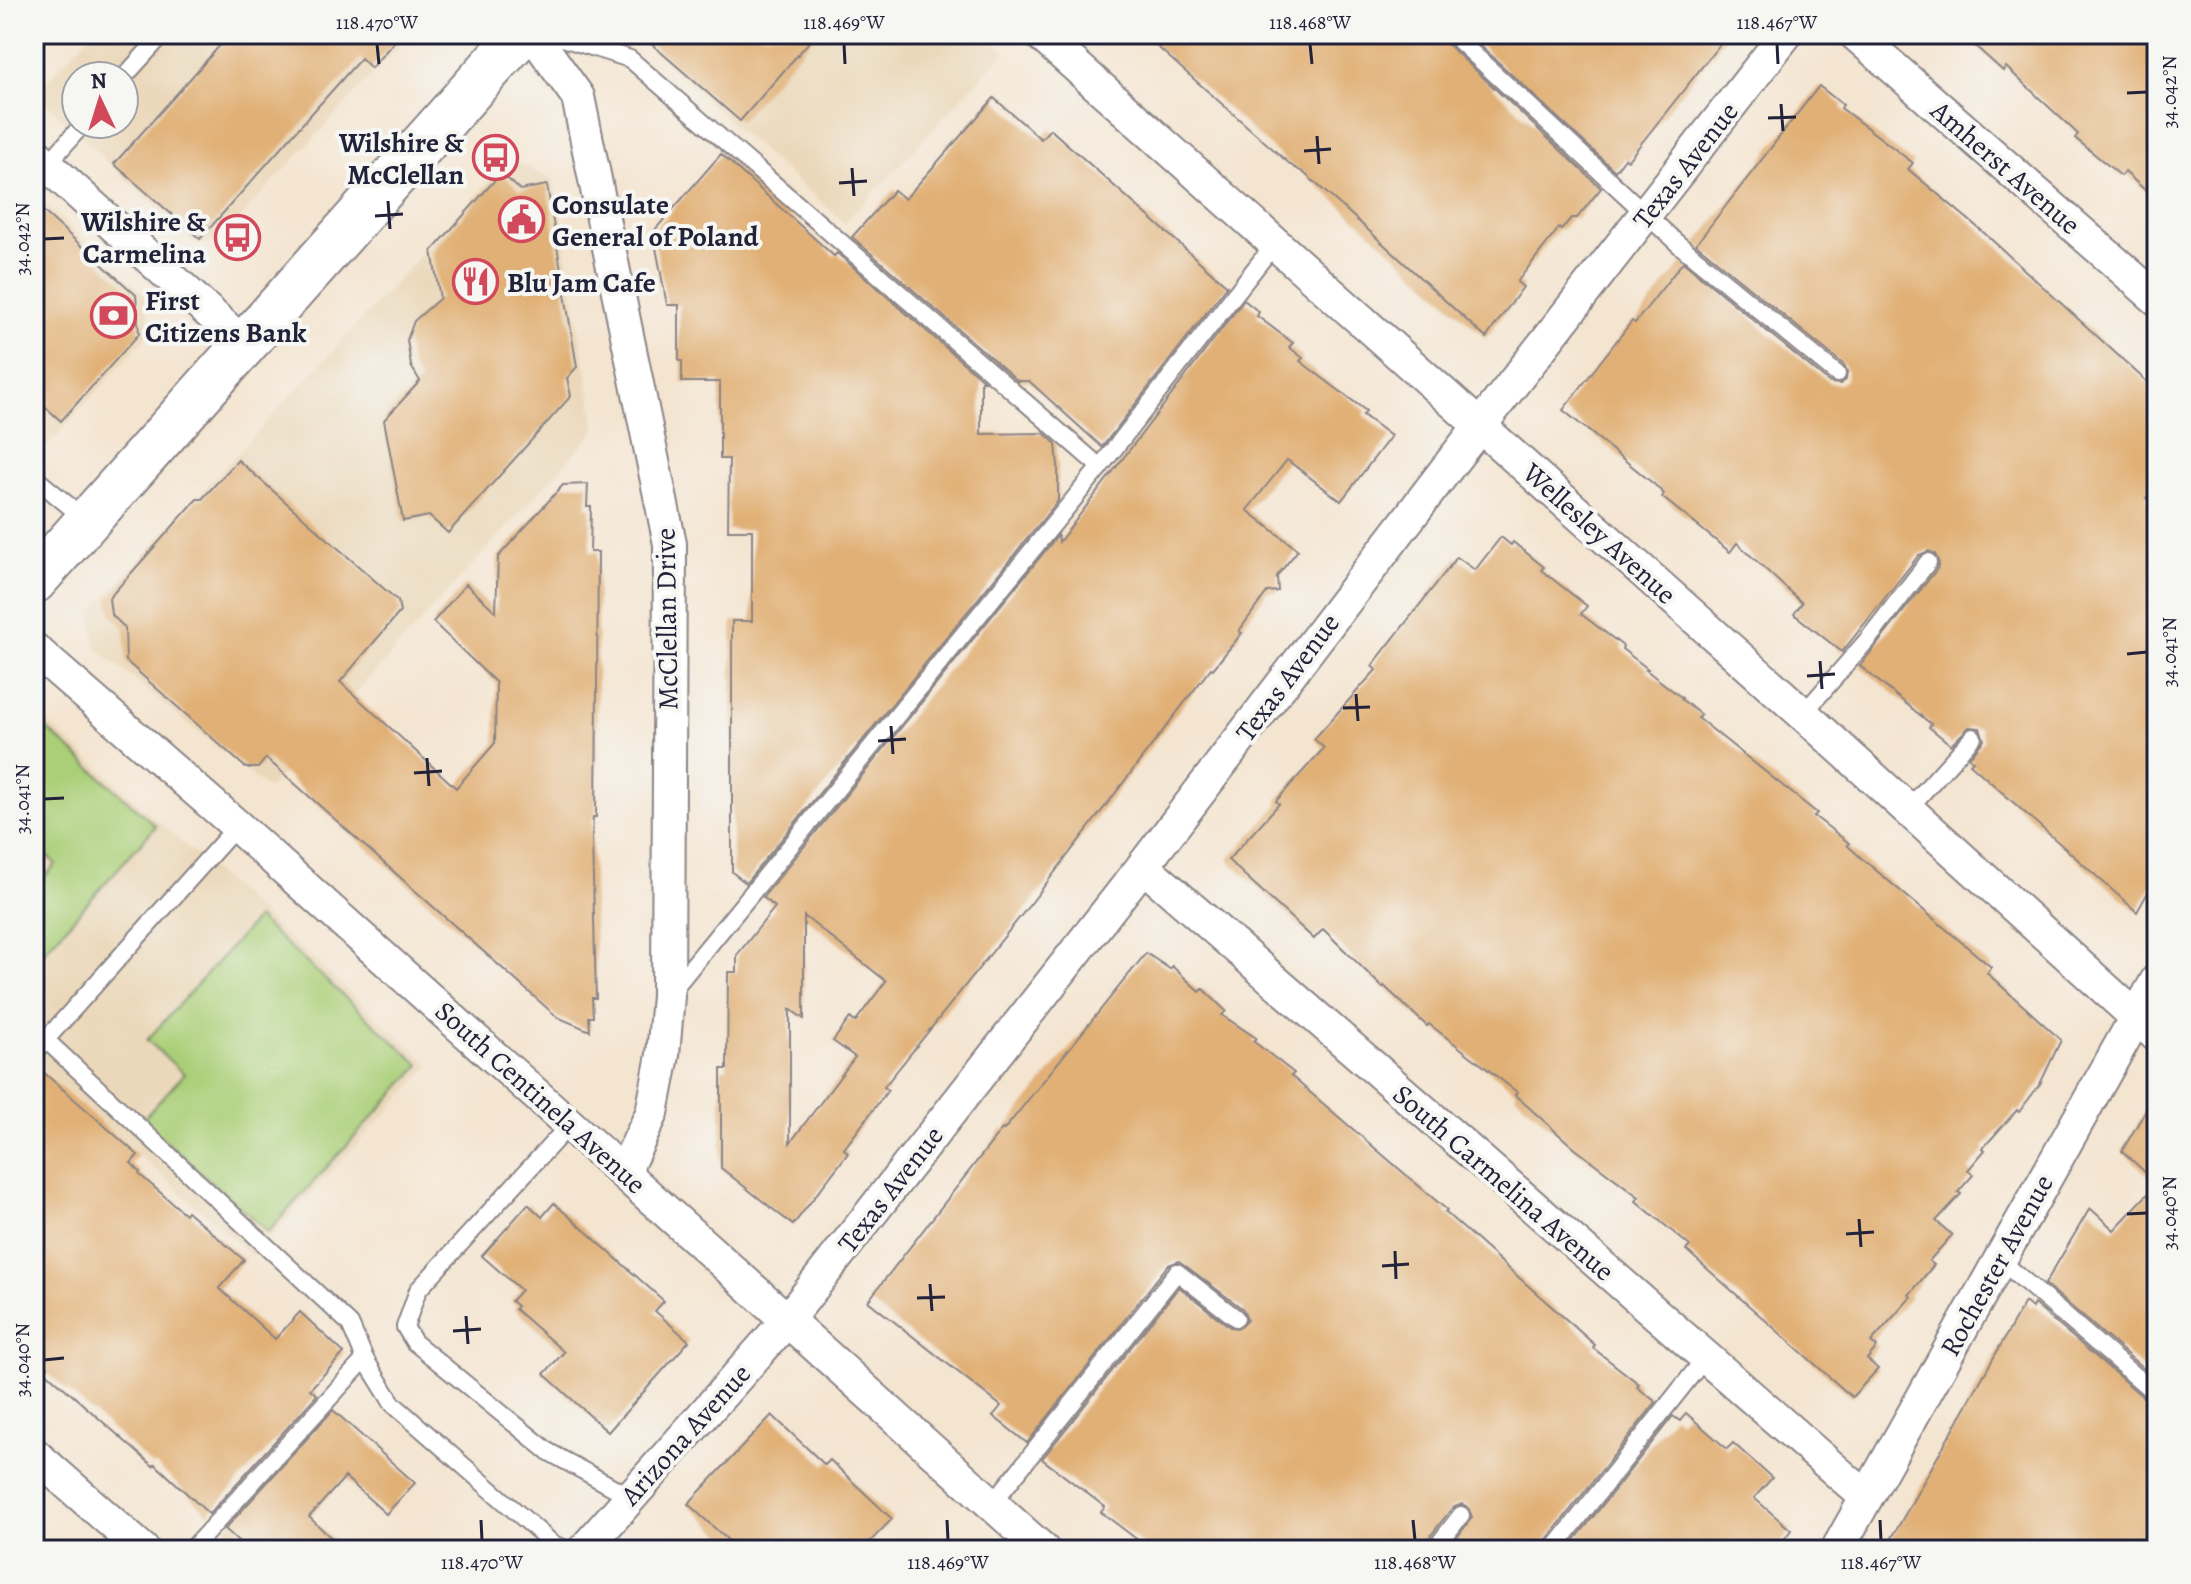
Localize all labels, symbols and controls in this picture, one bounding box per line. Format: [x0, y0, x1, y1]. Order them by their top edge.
text: 118.470°W [336, 9, 418, 36]
text: 118.469°W [803, 9, 885, 36]
text: 118.468°W [1269, 9, 1351, 36]
text: 118.467°W [1737, 9, 1818, 36]
text: 34.042°N [2156, 55, 2183, 129]
north arrow [60, 60, 140, 140]
text: N [90, 66, 108, 97]
street label: Amherst Avenue [1922, 92, 2088, 243]
street label: Texas Avenue [1624, 94, 1747, 237]
place label: Wilshire & McClellan [338, 124, 465, 194]
bus stop icon: Wilshire & McClellan [471, 134, 519, 182]
place label: Consulate General of Poland [552, 186, 760, 256]
public building icon: Consulate General of Poland [497, 196, 545, 244]
text: 34.042°N [9, 202, 36, 276]
place label: Wilshire & Carmelina [80, 203, 207, 273]
bus stop icon: Wilshire & Carmelina [213, 213, 261, 261]
restaurant icon: Blu Jam Cafe [452, 258, 500, 306]
place label: Blu Jam Cafe [507, 264, 656, 302]
place label: First Citizens Bank [145, 282, 307, 352]
bank icon: First Citizens Bank [90, 292, 138, 340]
street label: Wellesley Avenue [1513, 454, 1684, 613]
street label: McClellan Drive [646, 527, 688, 711]
street label: Texas Avenue [1227, 606, 1349, 750]
text: 34.041°N [2156, 617, 2183, 687]
text: 34.041°N [9, 764, 36, 834]
street label: South Centinela Avenue [427, 993, 654, 1203]
street label: South Carmelina Avenue [1384, 1076, 1622, 1290]
street label: Texas Avenue [829, 1118, 952, 1261]
street label: Rochester Avenue [1931, 1168, 2063, 1363]
text: 34.040°N [2156, 1176, 2183, 1250]
text: 34.040°N [9, 1323, 36, 1397]
street label: Arizona Avenue [611, 1356, 760, 1514]
text: 118.470°W [441, 1549, 523, 1576]
text: 118.469°W [907, 1549, 989, 1576]
text: 118.468°W [1374, 1549, 1456, 1576]
text: 118.467°W [1841, 1549, 1922, 1576]

